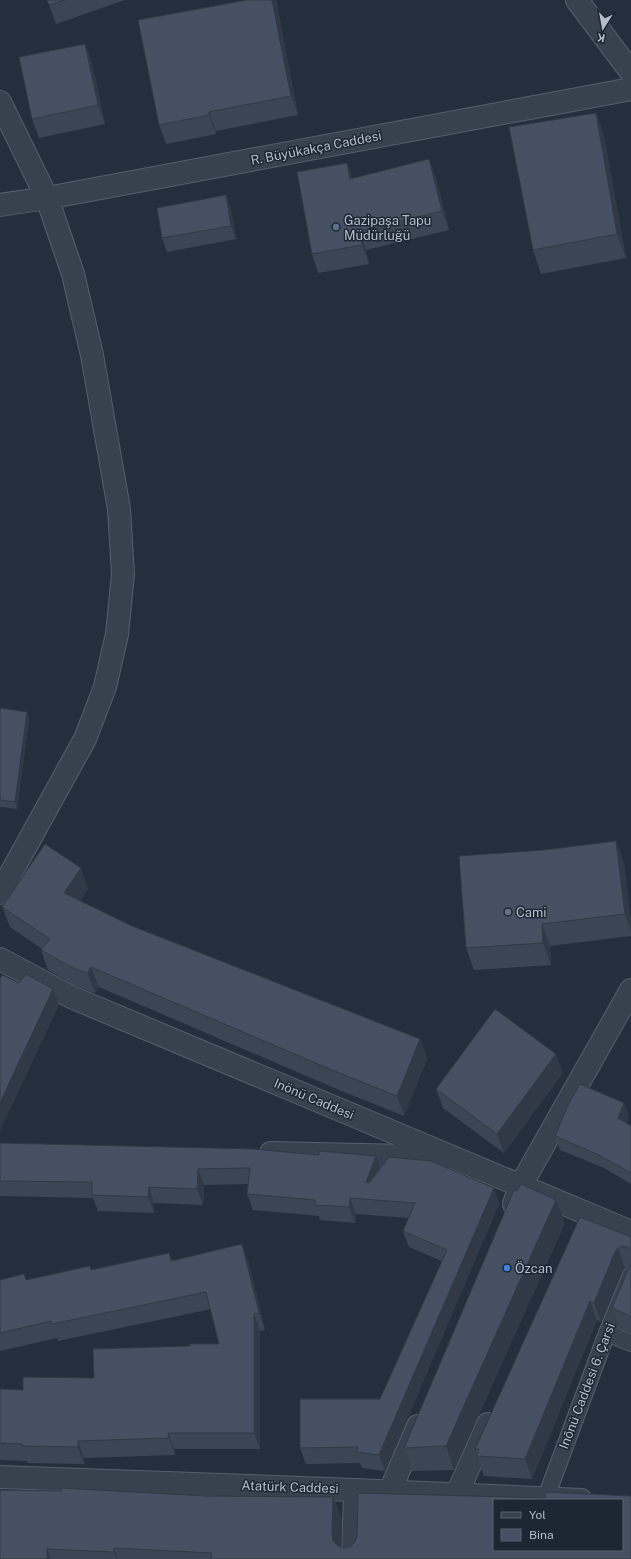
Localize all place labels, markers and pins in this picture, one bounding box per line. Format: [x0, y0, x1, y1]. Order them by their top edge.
place label: Gazipaşa Tapu Müdürluğü [344, 213, 431, 243]
marker: Gazipaşa Tapu Müdürluğü [331, 222, 341, 232]
place label: Cami [516, 905, 547, 920]
marker: Cami [503, 907, 513, 917]
place label: Özcan [515, 1261, 552, 1276]
marker: Özcan [502, 1263, 512, 1273]

